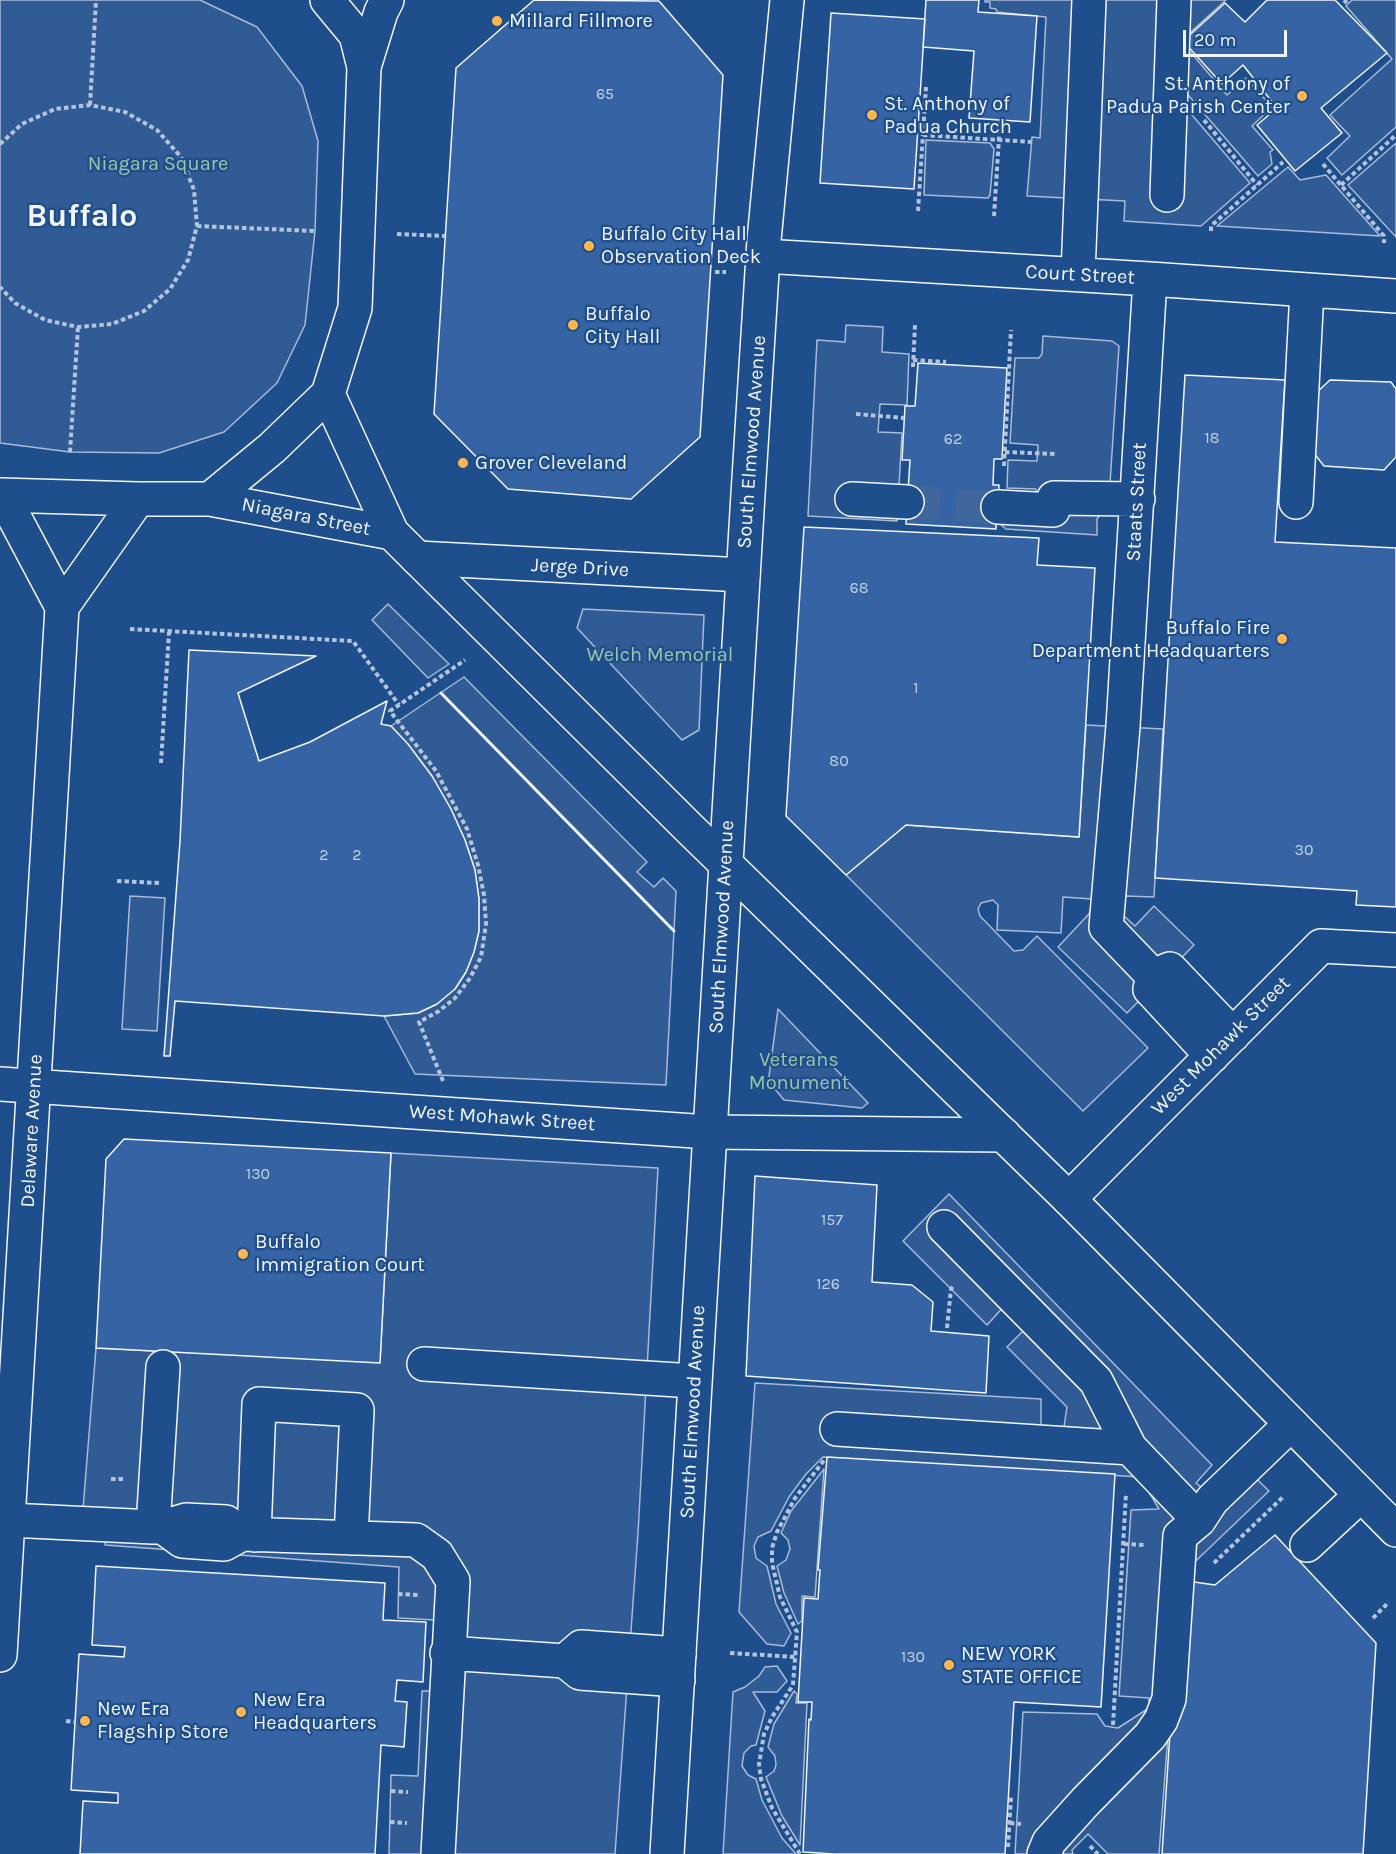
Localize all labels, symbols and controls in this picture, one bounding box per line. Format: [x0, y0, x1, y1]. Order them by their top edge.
place label: Millard Fillmore [509, 9, 653, 33]
marker: Millard Fillmore [490, 14, 504, 28]
scale bar [1186, 18, 1290, 56]
text: 20 m [1194, 29, 1236, 51]
place label: St. Anthony of Padua Parish Center [1106, 72, 1290, 119]
house number: 65 [596, 84, 614, 104]
marker: St. Anthony of Padua Parish Center [1295, 89, 1309, 103]
place label: St. Anthony of Padua Church [884, 92, 1012, 139]
marker: St. Anthony of Padua Church [865, 108, 879, 122]
park label: Niagara Square [88, 152, 228, 176]
district label: Buffalo [27, 198, 137, 236]
place label: Buffalo City Hall Observation Deck [601, 222, 761, 269]
marker: Buffalo City Hall Observation Deck [582, 239, 596, 253]
street label: Court Street [1025, 260, 1135, 290]
place label: Buffalo City Hall [585, 302, 660, 349]
marker: Buffalo City Hall [566, 318, 580, 332]
street label: South Elmwood Avenue [733, 335, 771, 549]
house number: 18 [1204, 428, 1220, 448]
house number: 62 [944, 429, 962, 449]
street label: Staats Street [1122, 442, 1152, 562]
place label: Grover Cleveland [475, 451, 627, 475]
marker: Grover Cleveland [456, 456, 470, 470]
street label: Niagara Street [239, 493, 373, 541]
street label: Jerge Drive [530, 553, 630, 583]
house number: 68 [850, 578, 868, 598]
place label: Buffalo Fire Department Headquarters [1032, 616, 1270, 663]
marker: Buffalo Fire Department Headquarters [1275, 632, 1289, 646]
park label: Welch Memorial [587, 643, 733, 667]
house number: 1 [913, 678, 919, 698]
house number: 80 [829, 751, 849, 771]
street label: South Elmwood Avenue [704, 820, 740, 1034]
house number: 30 [1295, 840, 1313, 860]
house number: 2 [319, 845, 329, 865]
house number: 2 [352, 845, 362, 865]
street label: West Mohawk Street [1147, 972, 1295, 1120]
park label: Veterans Monument [749, 1048, 849, 1095]
street label: Delaware Avenue [16, 1054, 48, 1208]
street label: West Mohawk Street [408, 1100, 596, 1136]
house number: 130 [246, 1164, 270, 1184]
house number: 157 [821, 1210, 843, 1230]
place label: Buffalo Immigration Court [255, 1230, 425, 1277]
marker: Buffalo Immigration Court [236, 1247, 250, 1261]
house number: 126 [816, 1274, 840, 1294]
street label: South Elmwood Avenue [675, 1305, 711, 1519]
place label: NEW YORK STATE OFFICE [961, 1642, 1082, 1689]
house number: 130 [901, 1647, 925, 1667]
marker: NEW YORK STATE OFFICE [942, 1658, 956, 1672]
place label: New Era Headquarters [253, 1688, 377, 1735]
place label: New Era Flagship Store [97, 1697, 228, 1744]
marker: New Era Headquarters [234, 1705, 248, 1719]
marker: New Era Flagship Store [78, 1714, 92, 1728]

